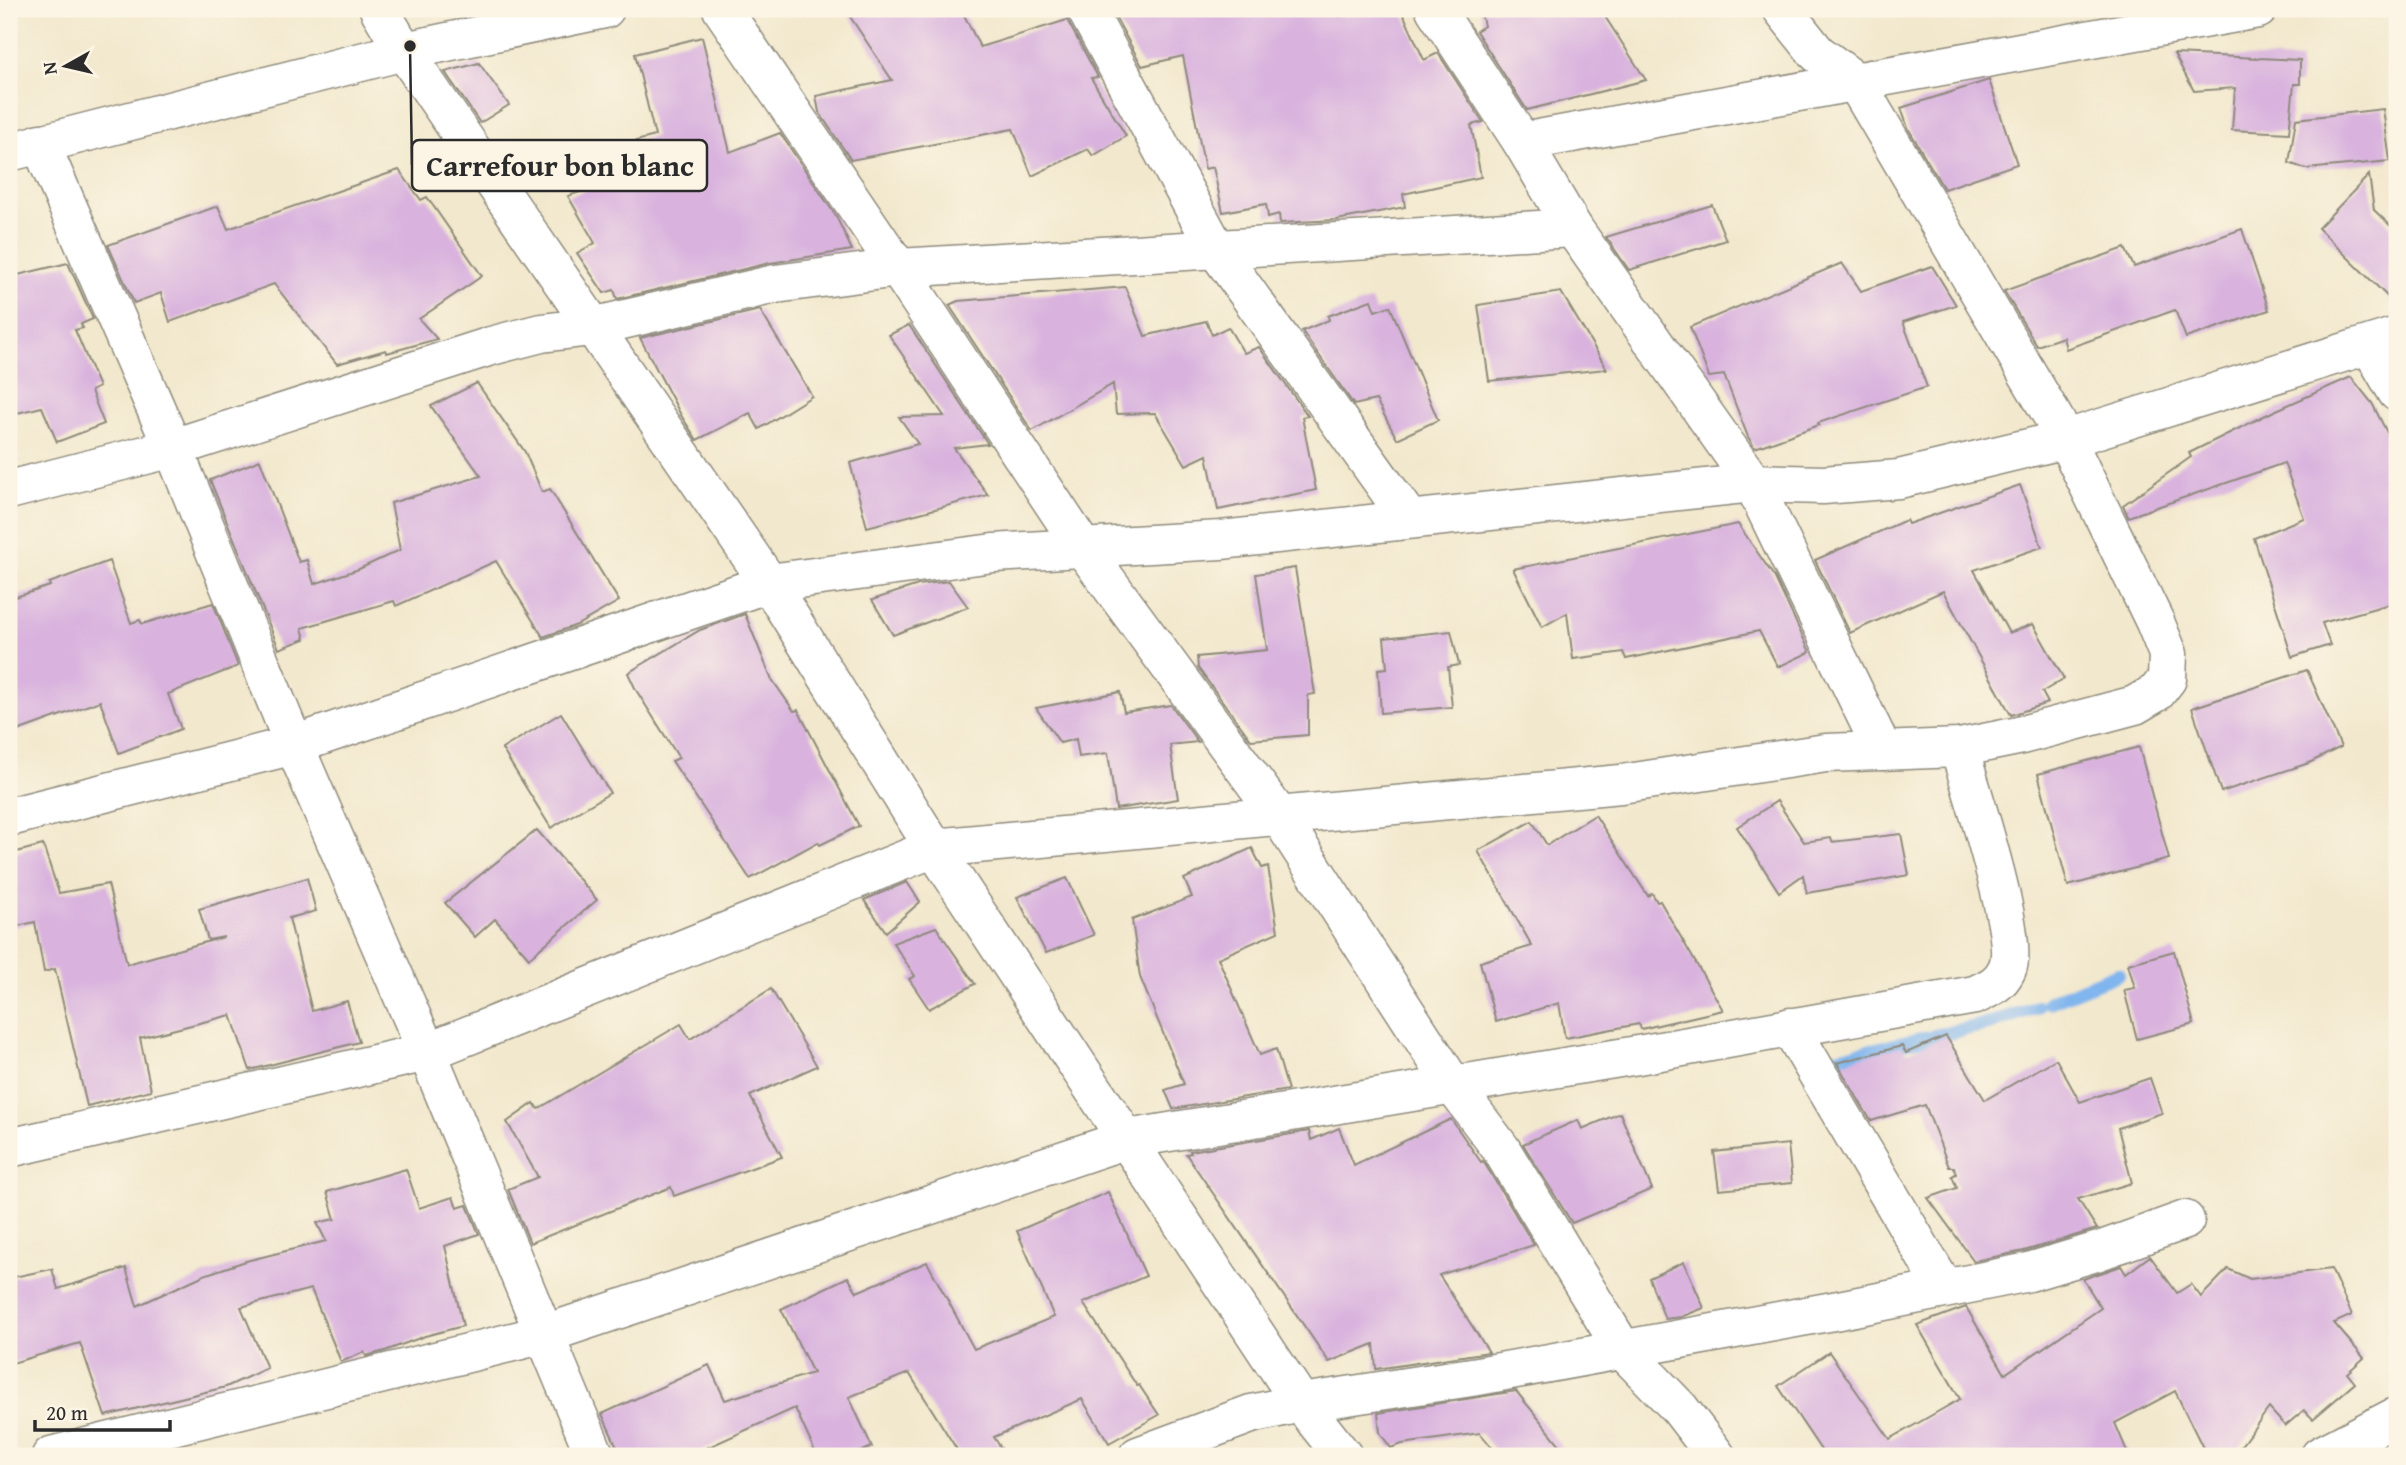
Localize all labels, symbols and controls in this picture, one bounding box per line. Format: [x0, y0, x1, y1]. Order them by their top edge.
north arrow [32, 32, 102, 102]
text: N [34, 60, 64, 77]
callout: Carrefour bon blanc [412, 140, 707, 191]
text: Carrefour bon blanc [426, 143, 694, 187]
scale bar [35, 1388, 170, 1432]
text: 20 m [46, 1397, 88, 1428]

